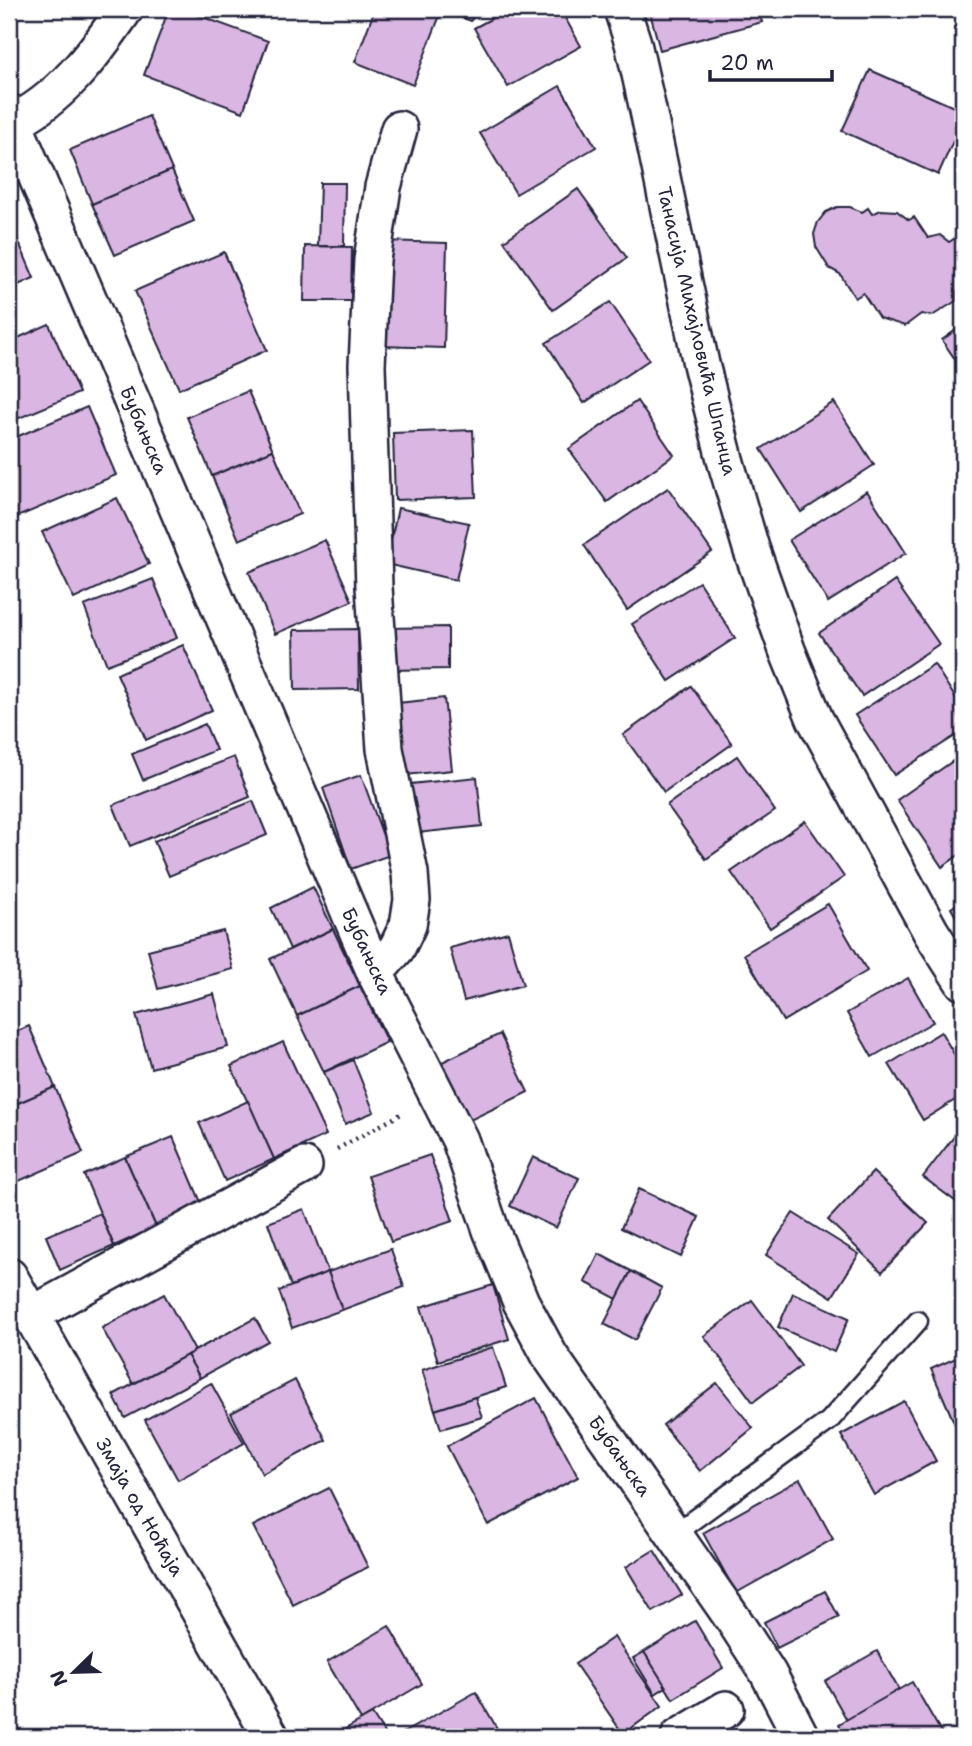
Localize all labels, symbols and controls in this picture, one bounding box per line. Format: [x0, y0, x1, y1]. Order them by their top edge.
scale bar [710, 38, 832, 82]
text: 20 m [720, 49, 774, 77]
street label: Танасија Михајловића Шпанца [652, 184, 742, 478]
street label: Бубањска [114, 382, 174, 478]
street label: Бубањска [336, 903, 398, 999]
street label: Бубањска [583, 1411, 657, 1502]
street label: Змаја од Ноћаја [90, 1433, 190, 1581]
north arrow [38, 1638, 108, 1708]
text: N [44, 1667, 73, 1690]

